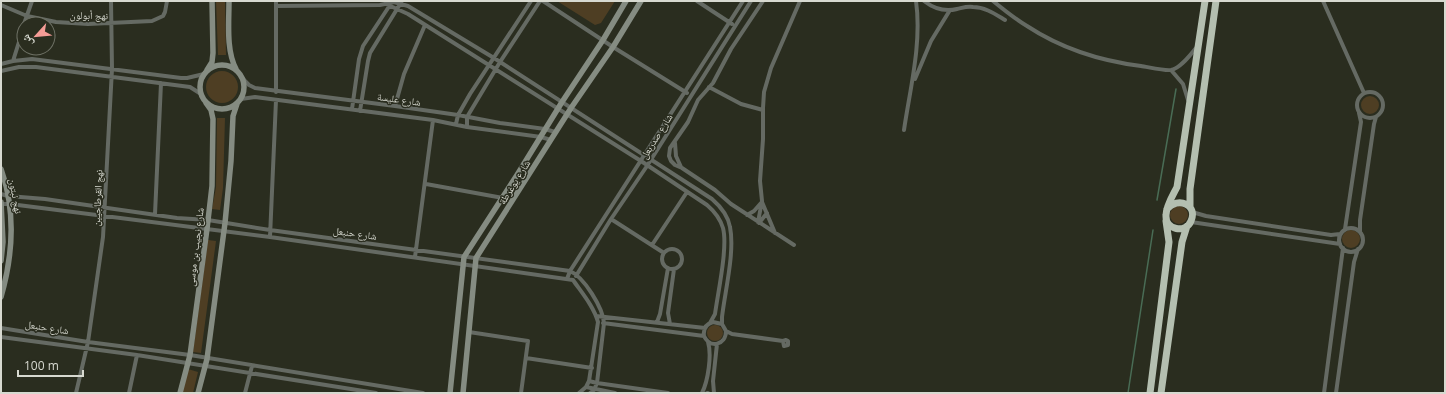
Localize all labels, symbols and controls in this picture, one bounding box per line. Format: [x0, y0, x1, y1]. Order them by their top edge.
street label: نهج أبولون [70, 8, 109, 22]
north arrow [16, 16, 56, 56]
text: ش [17, 31, 37, 49]
street label: شارع عليسة [376, 89, 422, 109]
street label: شارع صدربعل [637, 110, 676, 161]
street label: شارع يوغرطة [495, 157, 533, 207]
street label: نهج القرطاجيين [89, 169, 105, 227]
street label: نهج نبتون [6, 177, 26, 215]
street label: شارع نجيب بن موسى [183, 206, 207, 287]
street label: شارع حنبعل [332, 223, 378, 243]
street label: شارع حنبعل [24, 317, 70, 337]
scale bar [18, 352, 83, 378]
text: 100 m [24, 357, 59, 374]

